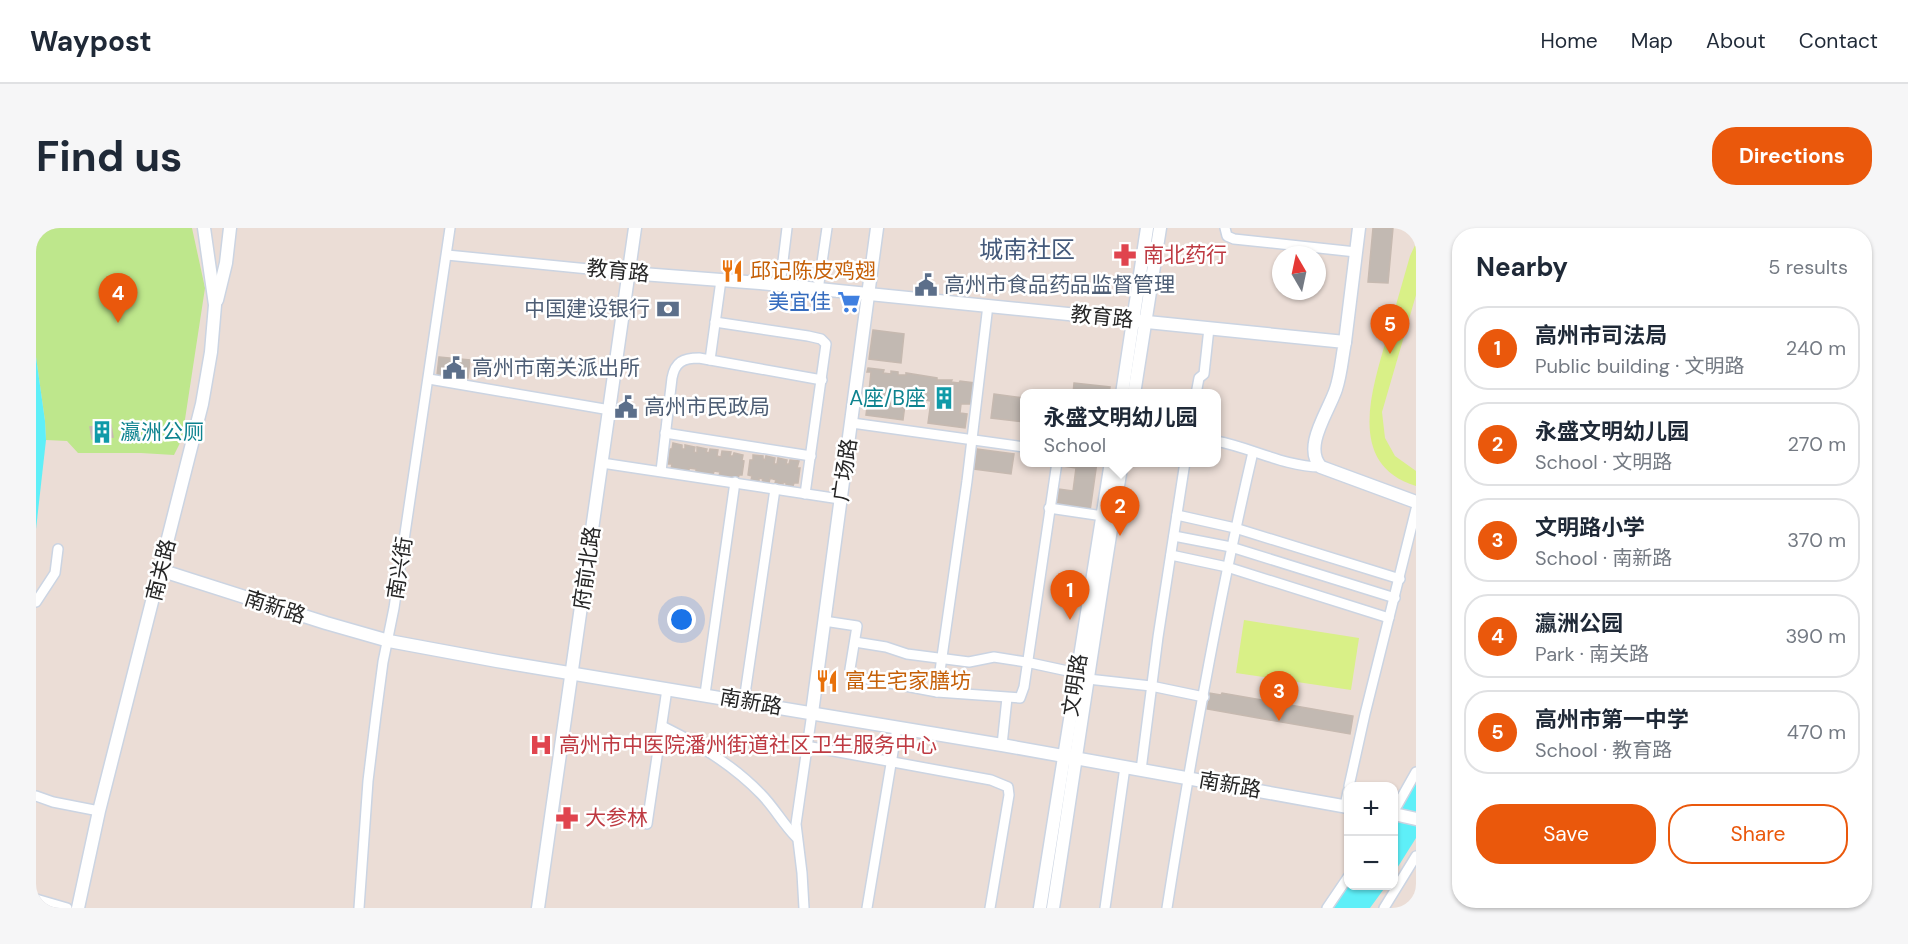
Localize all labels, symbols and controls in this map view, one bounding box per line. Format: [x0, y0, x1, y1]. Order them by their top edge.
text: Waypost [30, 23, 152, 60]
text: Home [1540, 27, 1598, 55]
text: Map [1631, 27, 1673, 55]
text: About [1706, 27, 1766, 55]
text: Contact [1799, 27, 1878, 55]
button: Directions [1712, 127, 1872, 185]
text: Find us [36, 129, 182, 184]
district label: 城南社区 [979, 234, 1075, 265]
place label: 南北药行 [1143, 241, 1227, 269]
pharmacy icon: 南北药行 [1112, 242, 1138, 268]
north arrow [1272, 246, 1326, 300]
text: Nearby [1476, 250, 1568, 284]
street label: 教育路 [585, 254, 651, 288]
text: 5 results [1768, 254, 1848, 280]
place label: 邱记陈皮鸡翅 [750, 257, 876, 285]
restaurant icon: 邱记陈皮鸡翅 [719, 258, 745, 284]
place label: 高州市食品药品监督管理 [944, 271, 1175, 299]
public building icon: 高州市食品药品监督管理 [913, 272, 939, 298]
pin: 4 [98, 274, 137, 323]
place label: 美宜佳 [768, 288, 831, 316]
supermarket icon: 美宜佳 [836, 289, 862, 315]
place label: 中国建设银行 [524, 295, 650, 323]
bank icon: 中国建设银行 [655, 296, 681, 322]
street label: 教育路 [1069, 300, 1135, 334]
pin: 5 [1370, 304, 1410, 354]
text: 高州市司法局 [1535, 321, 1667, 350]
text: 1 [1494, 335, 1501, 361]
text: 240 m [1786, 335, 1846, 361]
text: Public building · 文明路 [1535, 353, 1744, 379]
place label: 高州市南关派出所 [472, 354, 640, 382]
public building icon: 高州市南关派出所 [441, 355, 467, 381]
place label: A座/B座 [849, 384, 926, 412]
building icon: A座/B座 [931, 385, 957, 411]
popup [1020, 389, 1221, 467]
place label: 高州市民政局 [644, 393, 770, 421]
public building icon: 高州市民政局 [613, 394, 639, 420]
text: 永盛文明幼儿园 [1043, 403, 1198, 432]
text: 永盛文明幼儿园 [1535, 417, 1689, 446]
place label: 瀛洲公厕 [120, 418, 204, 446]
building icon: 瀛洲公厕 [89, 419, 115, 445]
text: 2 [1492, 431, 1503, 457]
text: 270 m [1788, 431, 1846, 457]
text: School [1043, 432, 1106, 458]
street label: 广场路 [827, 437, 863, 503]
text: School · 文明路 [1535, 449, 1672, 475]
pin: 2 [1100, 486, 1140, 536]
text: 文明路小学 [1535, 513, 1645, 542]
street label: 府前北路 [567, 524, 607, 612]
text: 3 [1491, 527, 1504, 553]
text: 370 m [1787, 527, 1846, 553]
street label: 南兴街 [381, 535, 419, 601]
street label: 南关路 [140, 536, 182, 604]
text: School · 南新路 [1535, 545, 1672, 571]
pin: 1 [1050, 570, 1090, 620]
street label: 南新路 [241, 584, 309, 630]
your location [667, 605, 696, 634]
text: 瀛洲公园 [1535, 609, 1623, 638]
text: 4 [1491, 623, 1504, 649]
text: 390 m [1785, 623, 1846, 649]
text: Park · 南关路 [1535, 641, 1649, 667]
street label: 文明路 [1056, 652, 1094, 718]
place label: 富生宅家膳坊 [845, 667, 971, 695]
restaurant icon: 富生宅家膳坊 [814, 668, 840, 694]
pin: 3 [1260, 672, 1298, 721]
street label: 南新路 [718, 683, 784, 721]
text: 高州市第一中学 [1535, 705, 1689, 734]
text: 5 [1491, 719, 1504, 745]
text: 470 m [1787, 719, 1846, 745]
place label: 高州市中医院潘州街道社区卫生服务中心 [559, 731, 937, 759]
hospital icon: 高州市中医院潘州街道社区卫生服务中心 [528, 732, 554, 758]
text: School · 教育路 [1535, 737, 1672, 763]
street label: 南新路 [1197, 766, 1263, 804]
map controls [1344, 782, 1398, 890]
button: + [1344, 782, 1398, 836]
place label: 大参林 [585, 804, 648, 832]
button: Save [1476, 804, 1656, 864]
button: Share [1668, 804, 1848, 864]
pharmacy icon: 大参林 [554, 805, 580, 831]
button: − [1344, 836, 1398, 890]

